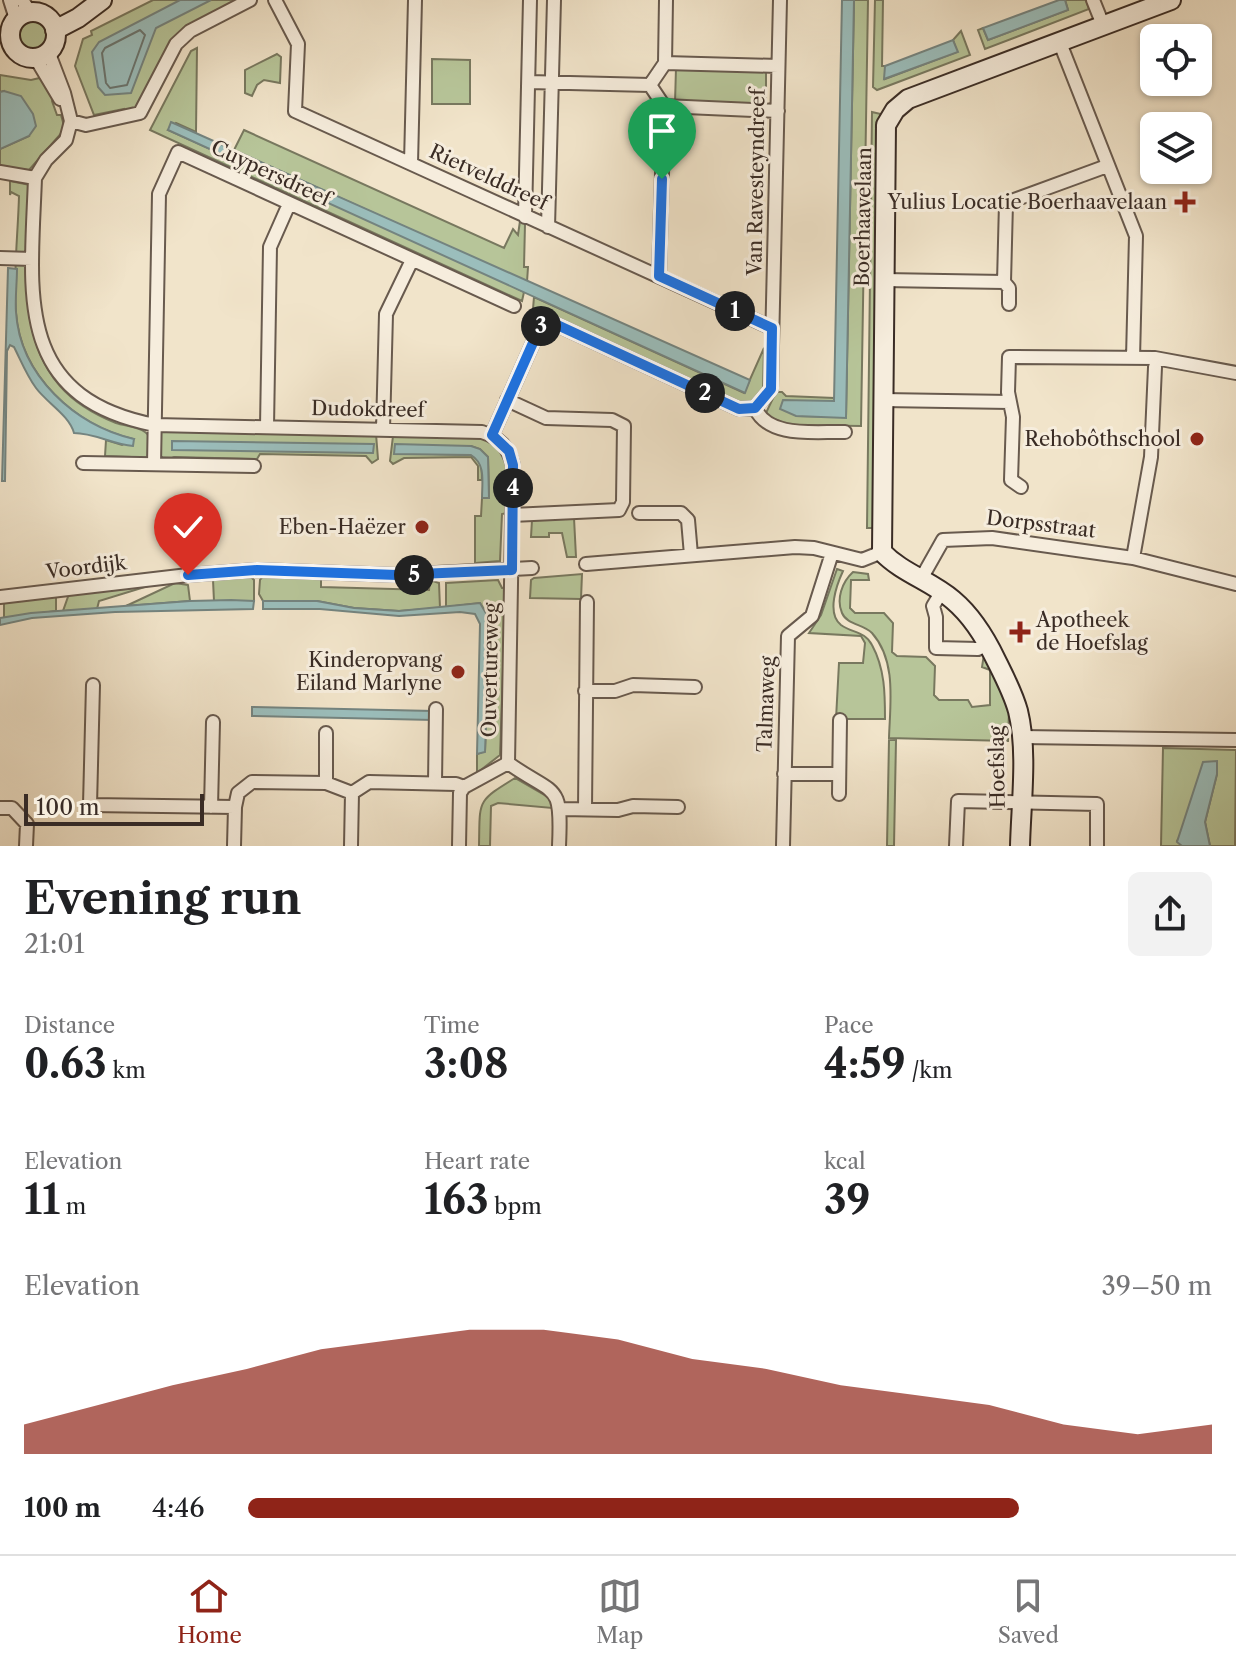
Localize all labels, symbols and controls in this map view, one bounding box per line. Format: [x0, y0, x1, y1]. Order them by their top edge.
map controls [1140, 24, 1212, 184]
button: locate [1140, 24, 1212, 96]
street label: Van Ravesteyndreef [742, 85, 770, 277]
pin [628, 97, 696, 179]
icon: arrive [640, 109, 684, 153]
button: layers [1140, 112, 1212, 184]
street label: Cuypersdreef [207, 135, 337, 212]
street label: Rietvelddreef [426, 139, 555, 216]
street label: Boerhaavelaan [850, 146, 876, 287]
place label: Yulius Locatie Boerhaavelaan [887, 190, 1167, 214]
marker: Yulius Locatie Boerhaavelaan [1174, 191, 1196, 213]
pin: 1 [715, 291, 755, 331]
text: 1 [730, 297, 740, 324]
pin: 3 [521, 306, 561, 346]
text: 3 [535, 312, 547, 339]
pin: 2 [685, 373, 725, 413]
text: 2 [699, 379, 712, 406]
street label: Dudokdreef [311, 396, 428, 422]
place label: Rehobôthschool [1024, 427, 1181, 451]
marker: Rehobôthschool [1188, 430, 1206, 448]
pin: 4 [493, 468, 533, 508]
text: 4 [506, 474, 520, 501]
pin [154, 493, 222, 575]
icon: check [166, 505, 210, 549]
street label: Dorpsstraat [985, 505, 1097, 543]
place label: Eben-Haëzer [279, 515, 407, 539]
marker: Eben-Haëzer [413, 518, 431, 536]
street label: Voordijk [43, 550, 129, 584]
pin: 5 [394, 555, 434, 595]
text: 5 [408, 561, 420, 588]
street label: Ouvertureweg [477, 602, 503, 738]
place label: Apotheek de Hoefslag [1035, 608, 1148, 655]
marker: Apotheek de Hoefslag [1011, 623, 1029, 641]
place label: Kinderopvang Eiland Marlyne [296, 648, 442, 695]
street label: Talmaweg [752, 655, 780, 752]
marker: Kinderopvang Eiland Marlyne [449, 663, 467, 681]
street label: Hoefslag [984, 725, 1010, 809]
scale bar [24, 790, 204, 826]
text: 100 m [36, 794, 99, 821]
text: Evening run [24, 871, 301, 925]
button: share [1128, 872, 1212, 956]
text: 21:01 [24, 928, 85, 960]
text: Distance [24, 1012, 115, 1039]
text: Time [424, 1012, 480, 1039]
text: Pace [824, 1012, 874, 1039]
text: 0.63 [24, 1039, 107, 1088]
text: 3:08 [424, 1039, 509, 1088]
text: 4:59 [824, 1039, 906, 1088]
text: km [107, 1057, 146, 1084]
text: /km [906, 1057, 953, 1084]
text: Elevation [24, 1148, 122, 1175]
text: Heart rate [424, 1148, 530, 1175]
text: kcal [824, 1148, 866, 1175]
text: 11 [24, 1175, 60, 1224]
text: 163 [424, 1175, 489, 1224]
text: 39 [824, 1175, 870, 1224]
text: m [60, 1193, 86, 1220]
text: bpm [489, 1193, 542, 1220]
text: Elevation [24, 1270, 140, 1302]
text: 39–50 m [1101, 1270, 1212, 1302]
text: 100 m [24, 1492, 101, 1524]
text: 4:46 [152, 1492, 205, 1524]
tab: Home [177, 1574, 242, 1649]
tab: Map [596, 1574, 643, 1649]
tab: Saved [998, 1574, 1059, 1649]

